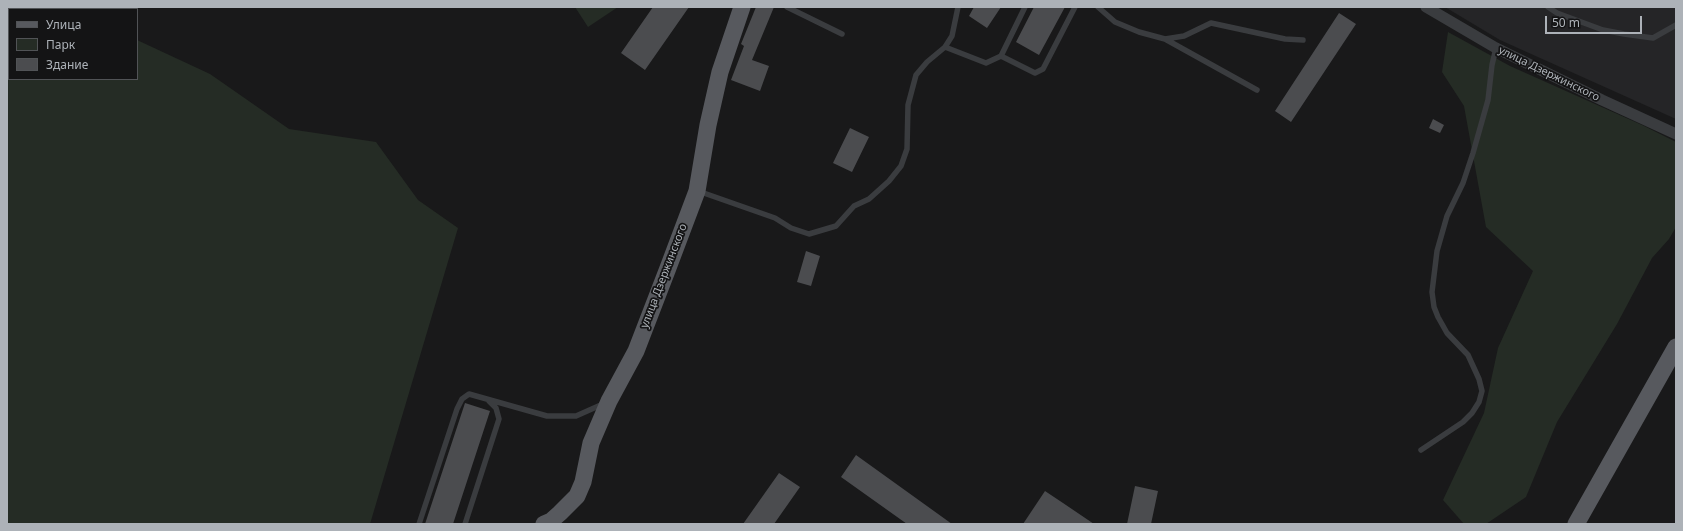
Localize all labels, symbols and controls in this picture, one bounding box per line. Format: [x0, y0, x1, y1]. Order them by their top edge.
legend [8, 8, 138, 80]
scale bar [1547, 8, 1644, 34]
text: 50 m [1552, 14, 1580, 31]
text: Улица [46, 16, 81, 33]
text: Парк [46, 36, 75, 53]
street label: улица Дзержинского [1496, 44, 1602, 104]
text: Здание [46, 56, 88, 73]
street label: улица Дзержинского [638, 222, 690, 330]

